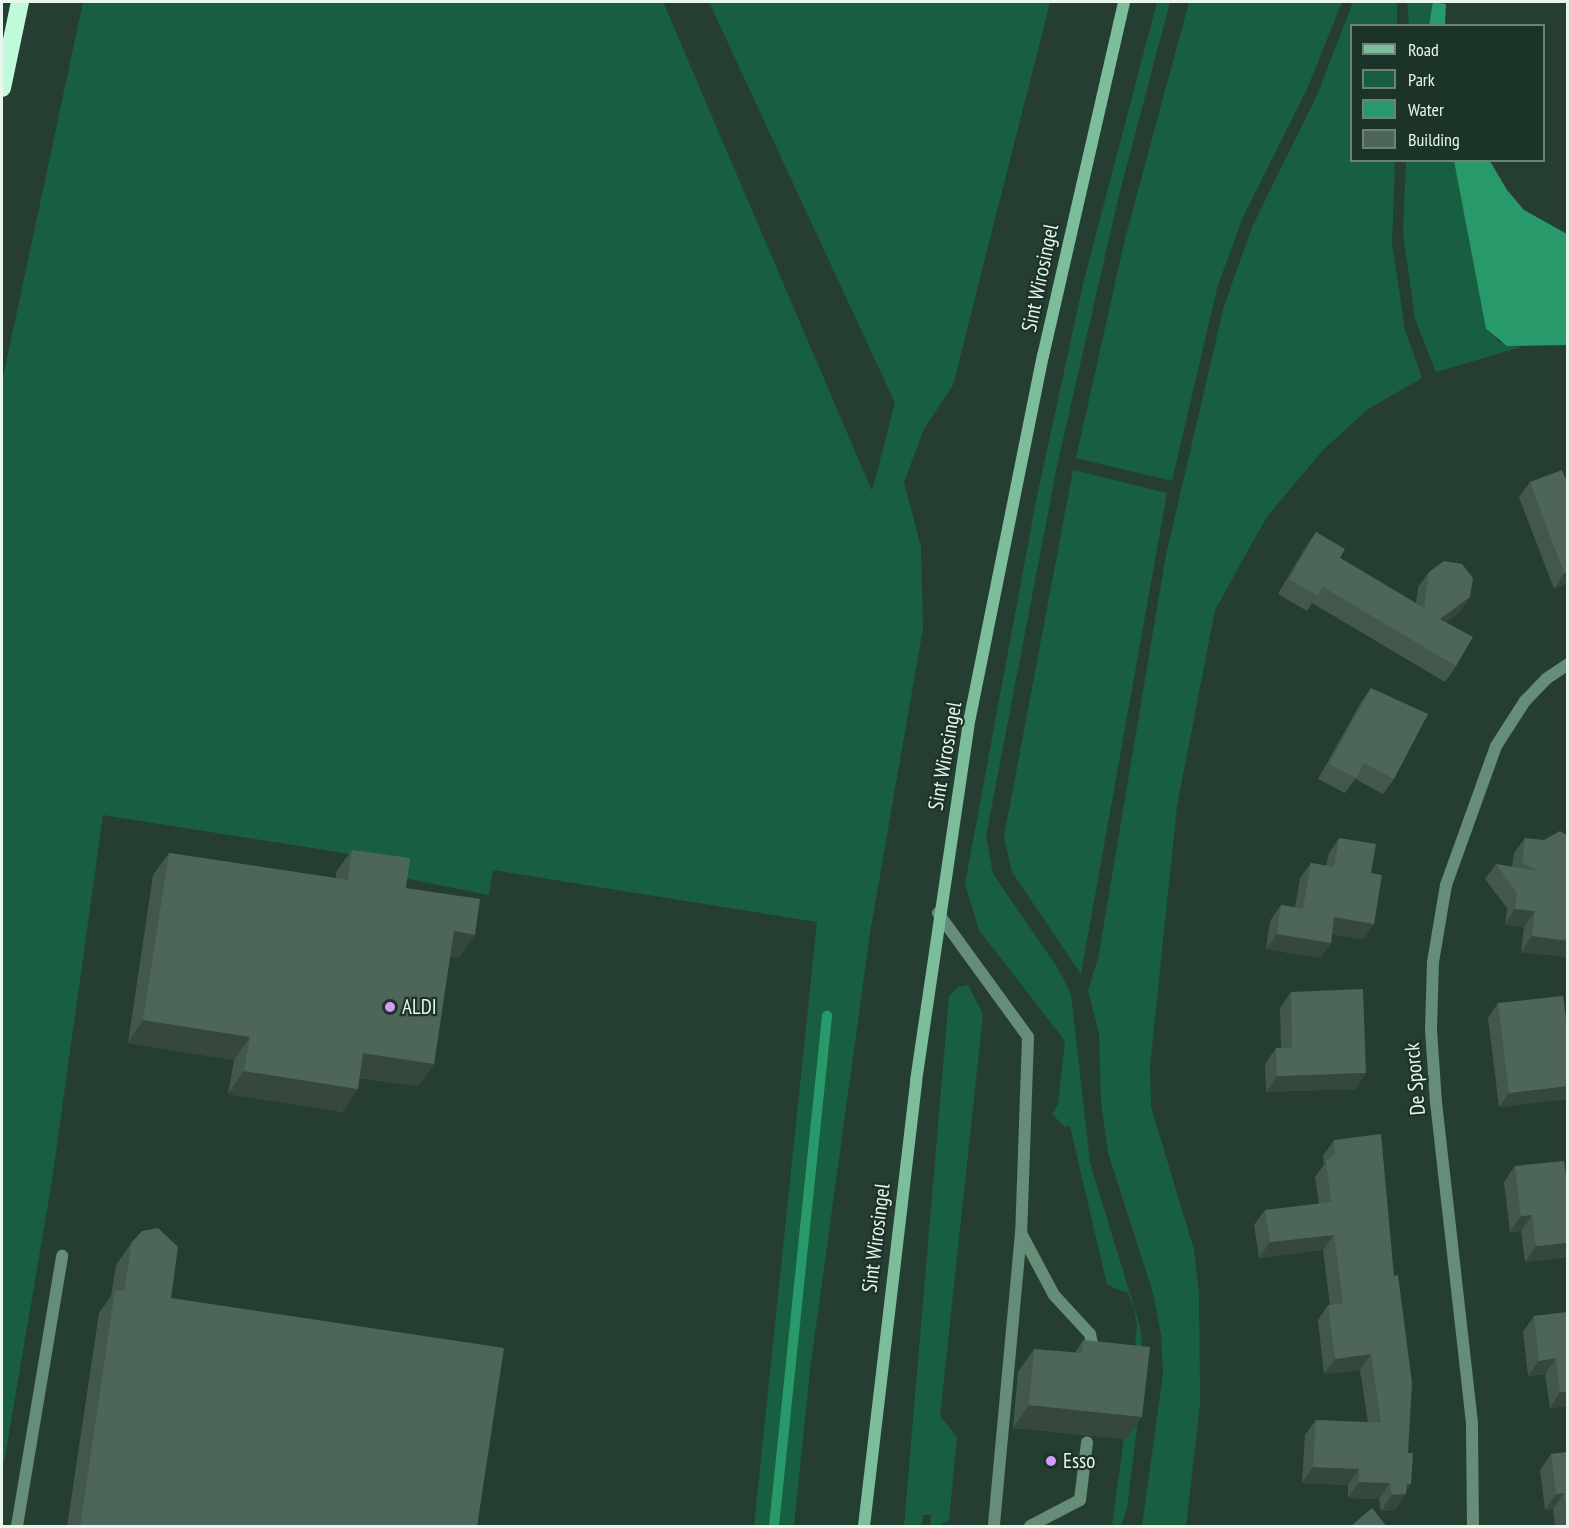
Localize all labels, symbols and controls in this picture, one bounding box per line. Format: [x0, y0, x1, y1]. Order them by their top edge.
legend [1350, 24, 1545, 162]
text: Road [1408, 38, 1439, 61]
text: Park [1408, 68, 1435, 91]
text: Water [1408, 98, 1444, 121]
text: Building [1408, 128, 1460, 151]
street label: Sint Wirosingel [1016, 222, 1064, 334]
street label: Sint Wirosingel [923, 700, 967, 812]
place label: ALDI [402, 994, 437, 1020]
marker: ALDI [383, 1000, 397, 1014]
street label: De Sporck [1399, 1042, 1431, 1116]
street label: Sint Wirosingel [857, 1182, 895, 1294]
place label: Esso [1063, 1448, 1095, 1474]
marker: Esso [1044, 1454, 1058, 1468]

